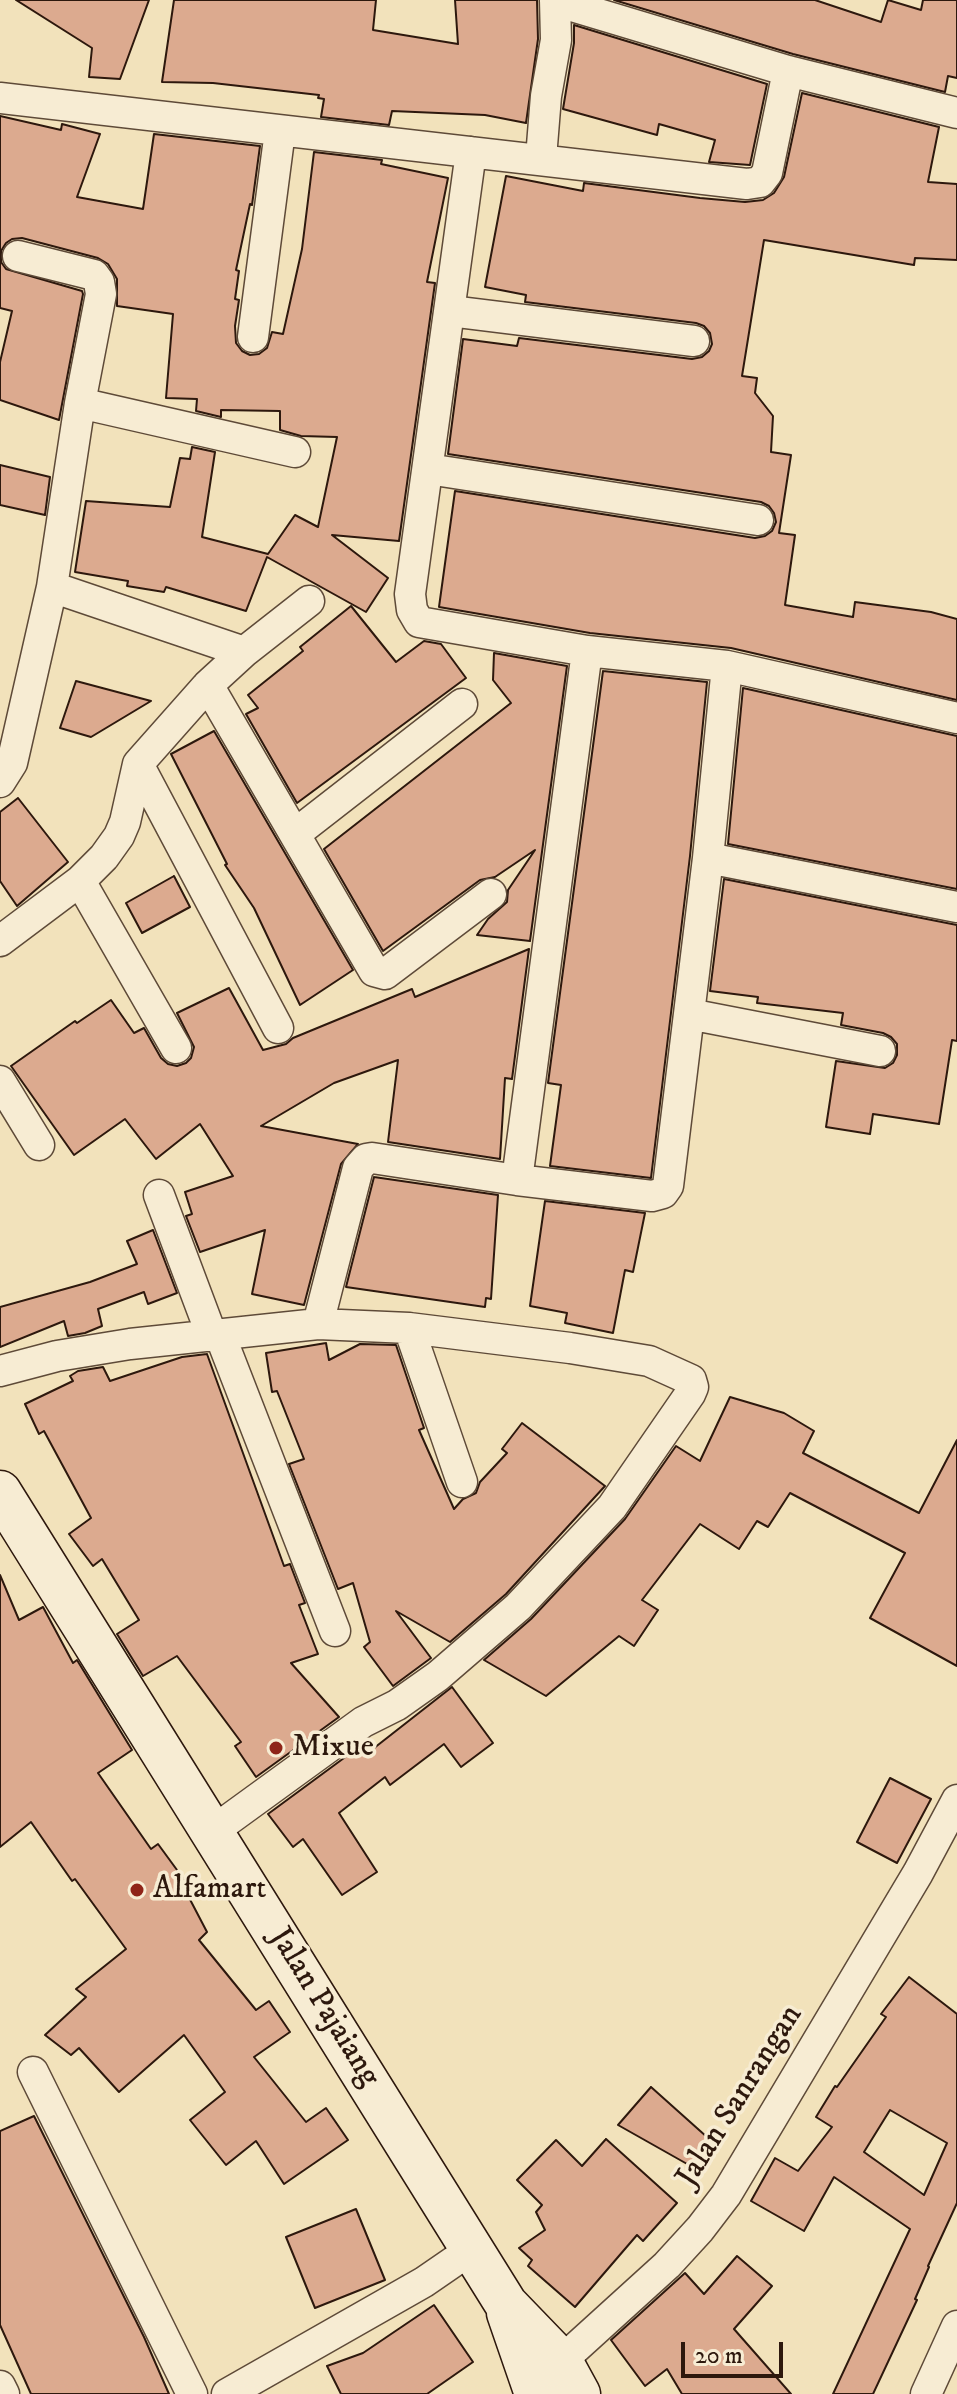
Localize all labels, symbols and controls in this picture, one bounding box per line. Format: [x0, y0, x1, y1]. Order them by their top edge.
place label: Mixue [292, 1729, 374, 1767]
marker: Mixue [267, 1739, 285, 1757]
place label: Alfamart [153, 1871, 267, 1909]
marker: Alfamart [128, 1881, 146, 1899]
street label: Jalan Pajaiang [259, 1921, 387, 2095]
street label: Jalan Sanrangan [670, 1999, 812, 2195]
scale bar [685, 2326, 787, 2376]
text: 20 m [695, 2341, 743, 2371]

